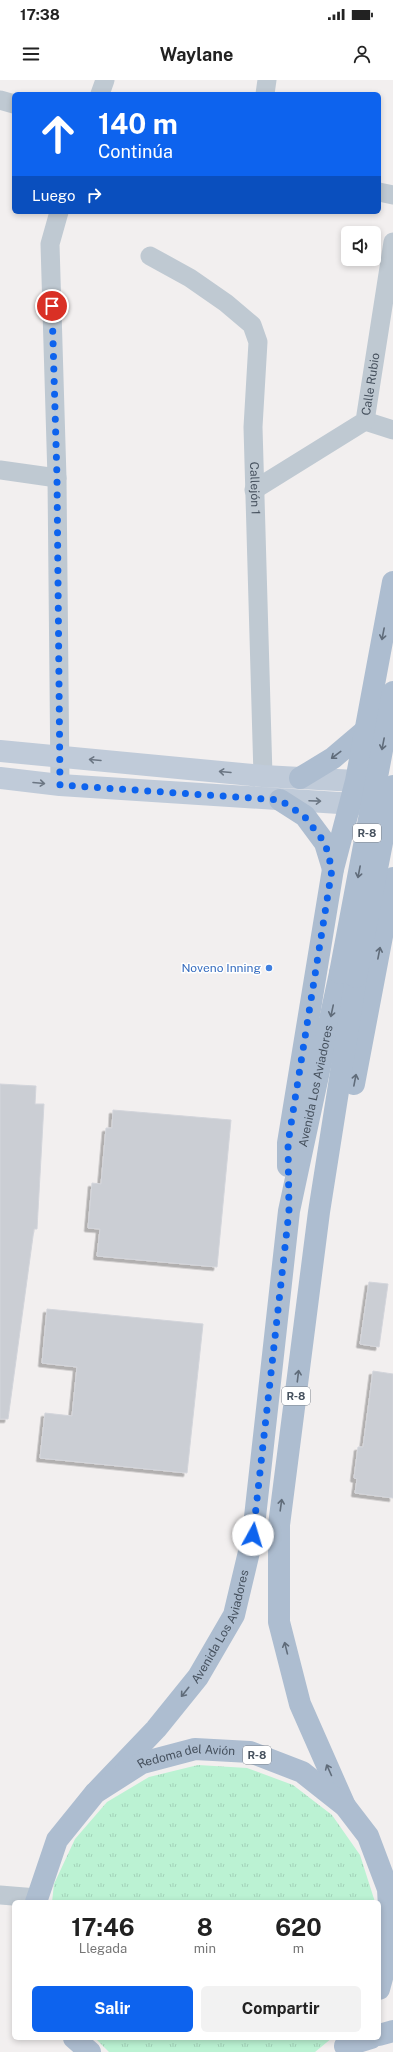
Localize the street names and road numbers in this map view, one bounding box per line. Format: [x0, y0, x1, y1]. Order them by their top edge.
street label: Calle Rubio [359, 352, 383, 417]
street label: Callejón 1 [247, 461, 263, 515]
road number: R-8 [353, 824, 381, 842]
street label: Avenida Los Aviadores [296, 1024, 336, 1148]
road number: R-8 [282, 1387, 310, 1405]
street label: Avenida Los Aviadores [188, 1568, 252, 1686]
street label: Redoma del Avión [134, 1741, 236, 1771]
road number: R-8 [243, 1746, 271, 1764]

